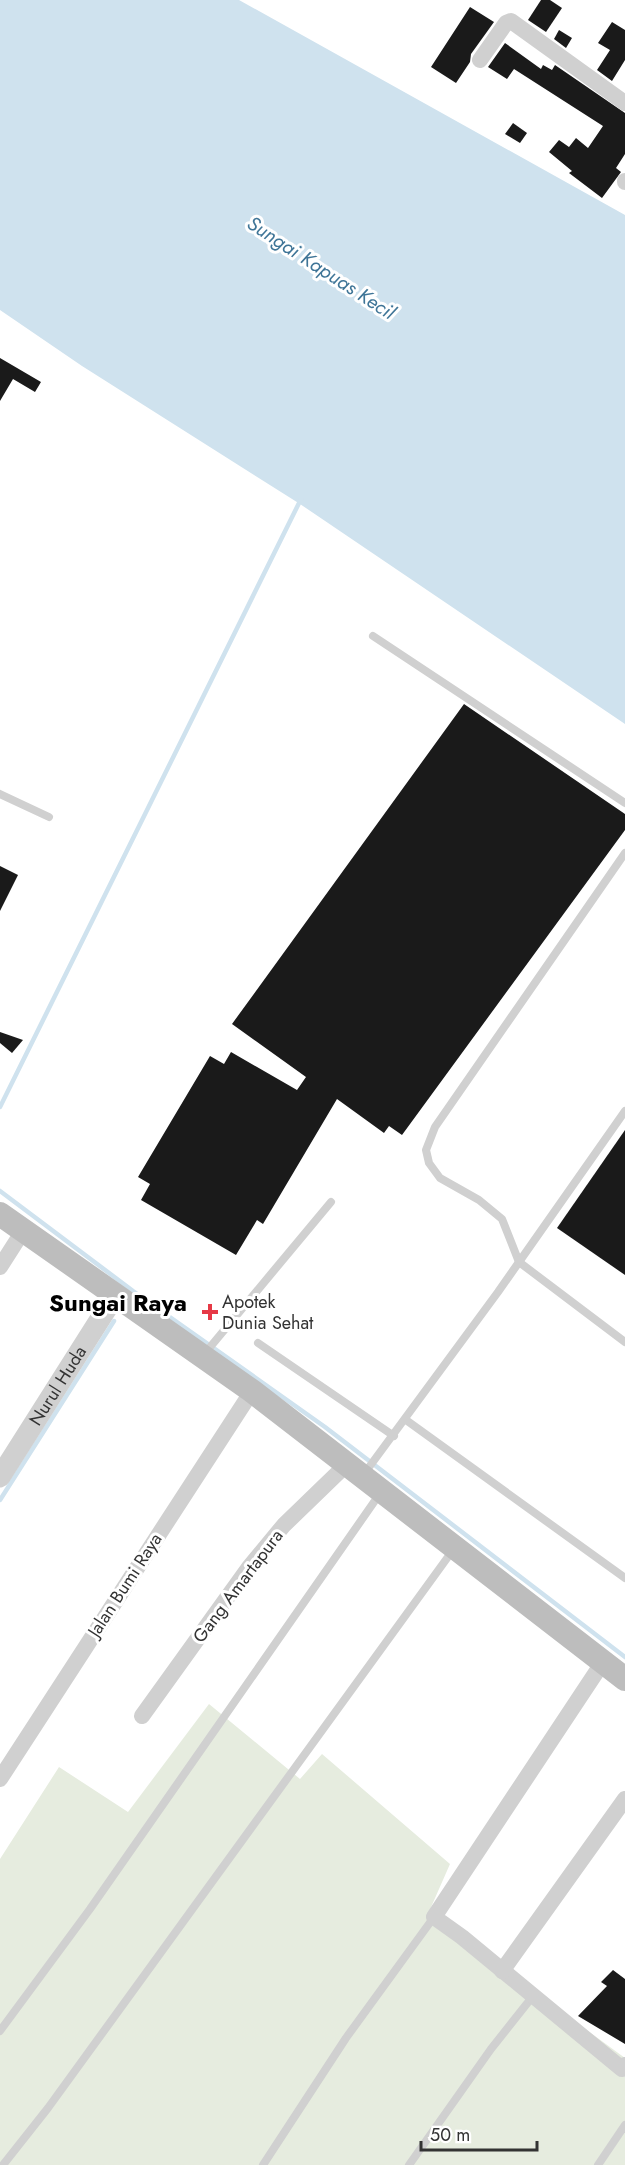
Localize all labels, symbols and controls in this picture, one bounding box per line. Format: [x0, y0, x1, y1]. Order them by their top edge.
water label: Sungai Kapuas Kecil [241, 209, 402, 328]
district label: Sungai Raya [49, 1285, 187, 1320]
place label: Apotek Dunia Sehat [222, 1289, 314, 1336]
marker: Apotek Dunia Sehat [203, 1305, 217, 1319]
street label: Nurul Huda [23, 1341, 93, 1431]
street label: Gang Amartapura [187, 1524, 289, 1648]
street label: Jalan Bumi Raya [80, 1528, 168, 1644]
scale bar [421, 2114, 536, 2152]
text: 50 m [430, 2122, 470, 2148]

